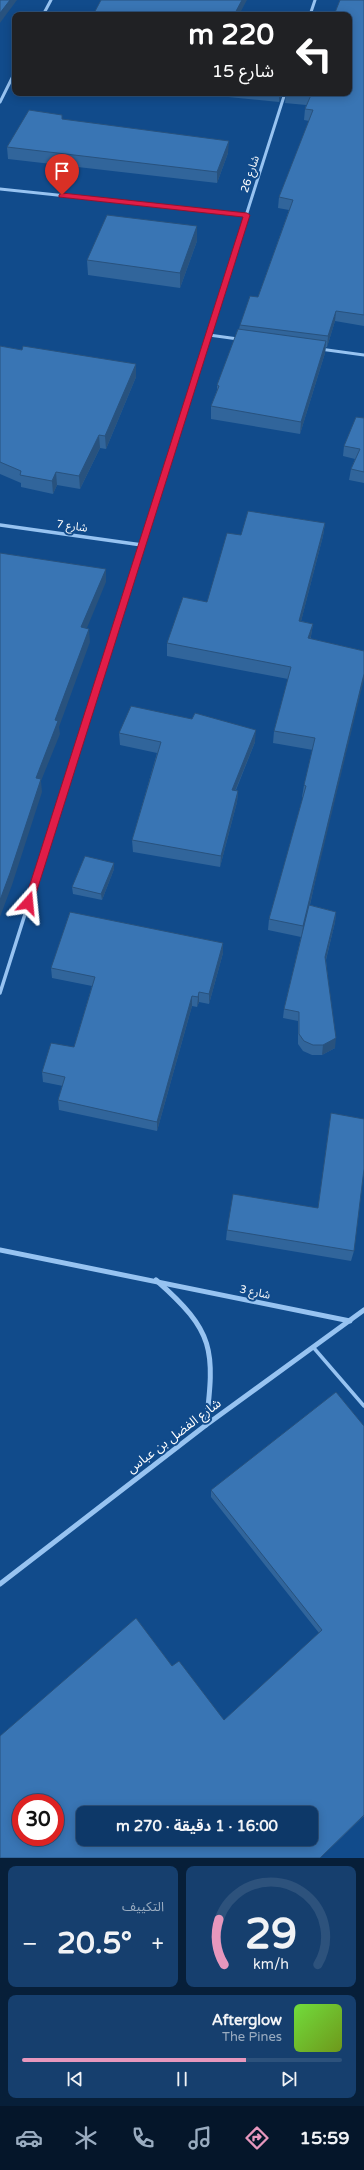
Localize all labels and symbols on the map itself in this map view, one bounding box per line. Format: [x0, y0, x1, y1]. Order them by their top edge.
pin [45, 154, 79, 195]
street label: شارع 26 [238, 154, 263, 194]
street label: شارع 7 [55, 517, 89, 536]
position arrow [7, 882, 49, 924]
street label: شارع 3 [238, 1282, 272, 1303]
street label: شارع الفضل بن عباس [124, 1395, 225, 1478]
speed limit sign: 30 [12, 1794, 64, 1846]

